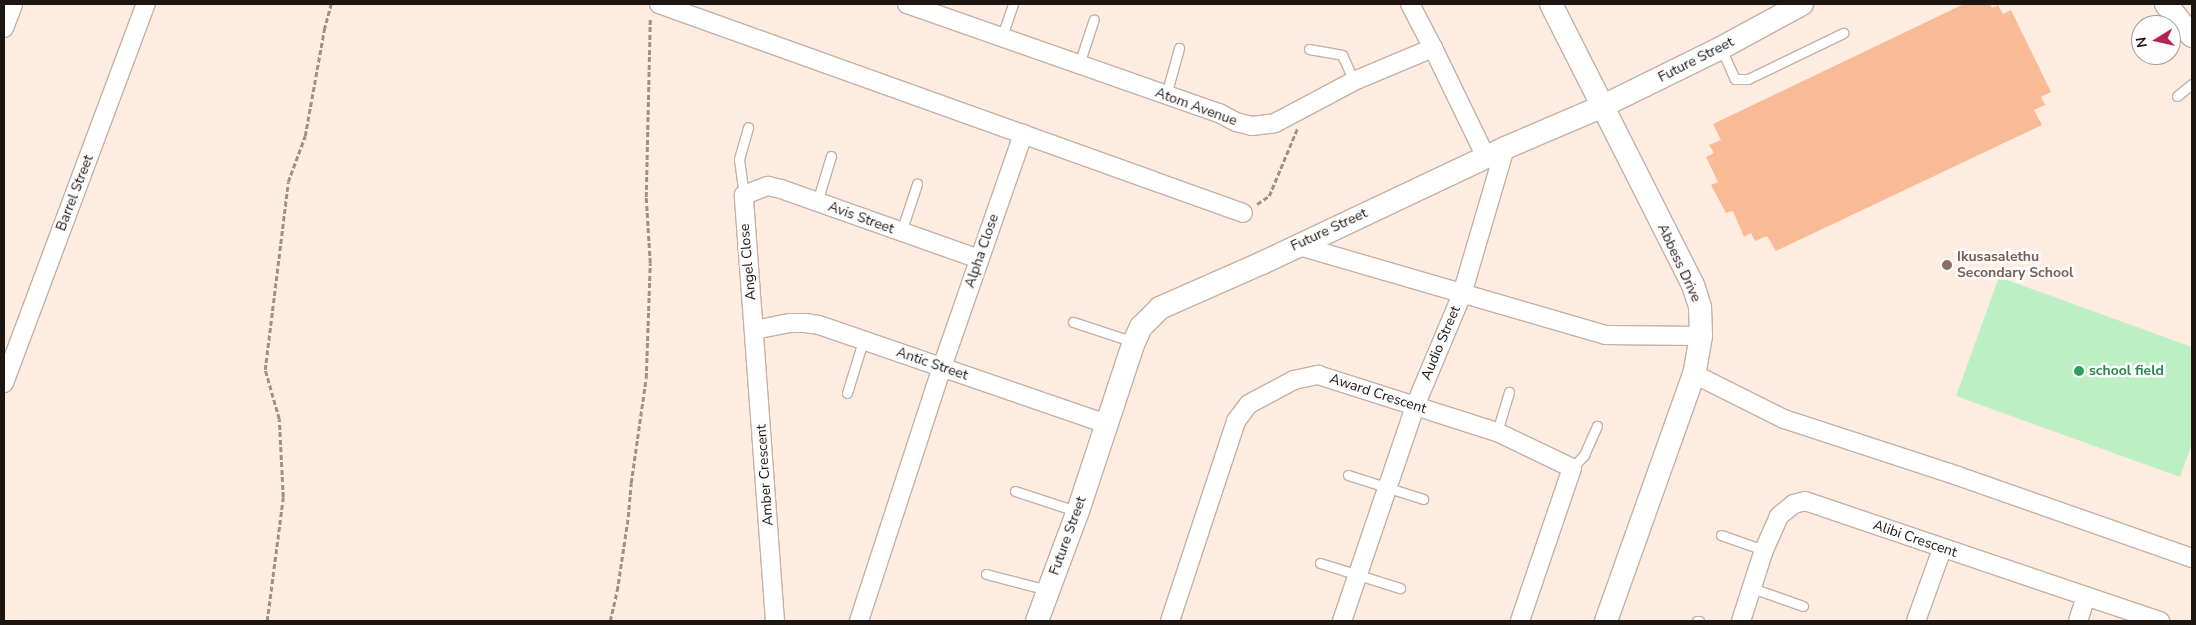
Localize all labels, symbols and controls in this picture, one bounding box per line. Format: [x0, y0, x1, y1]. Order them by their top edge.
north arrow [2131, 15, 2181, 65]
street label: Future Street [1656, 34, 1736, 86]
text: N [2131, 36, 2152, 49]
street label: Atom Avenue [1153, 84, 1239, 130]
street label: Barrel Street [53, 153, 97, 233]
street label: Avis Street [826, 198, 896, 238]
street label: Future Street [1288, 205, 1370, 255]
street label: Alpha Close [962, 212, 1002, 290]
street label: Abbess Drive [1654, 221, 1704, 305]
street label: Angel Close [736, 223, 760, 301]
place label: Ikusasalethu Secondary School [1957, 249, 2073, 282]
marker: Ikusasalethu Secondary School [1941, 259, 1953, 271]
street label: Audio Street [1418, 303, 1464, 383]
street label: Antic Street [894, 344, 970, 384]
place label: school field [2089, 363, 2164, 379]
marker: school field [2073, 365, 2085, 377]
street label: Award Crescent [1327, 370, 1429, 418]
street label: Amber Crescent [753, 424, 777, 526]
street label: Future Street [1046, 494, 1090, 578]
street label: Alibi Crescent [1871, 517, 1959, 561]

